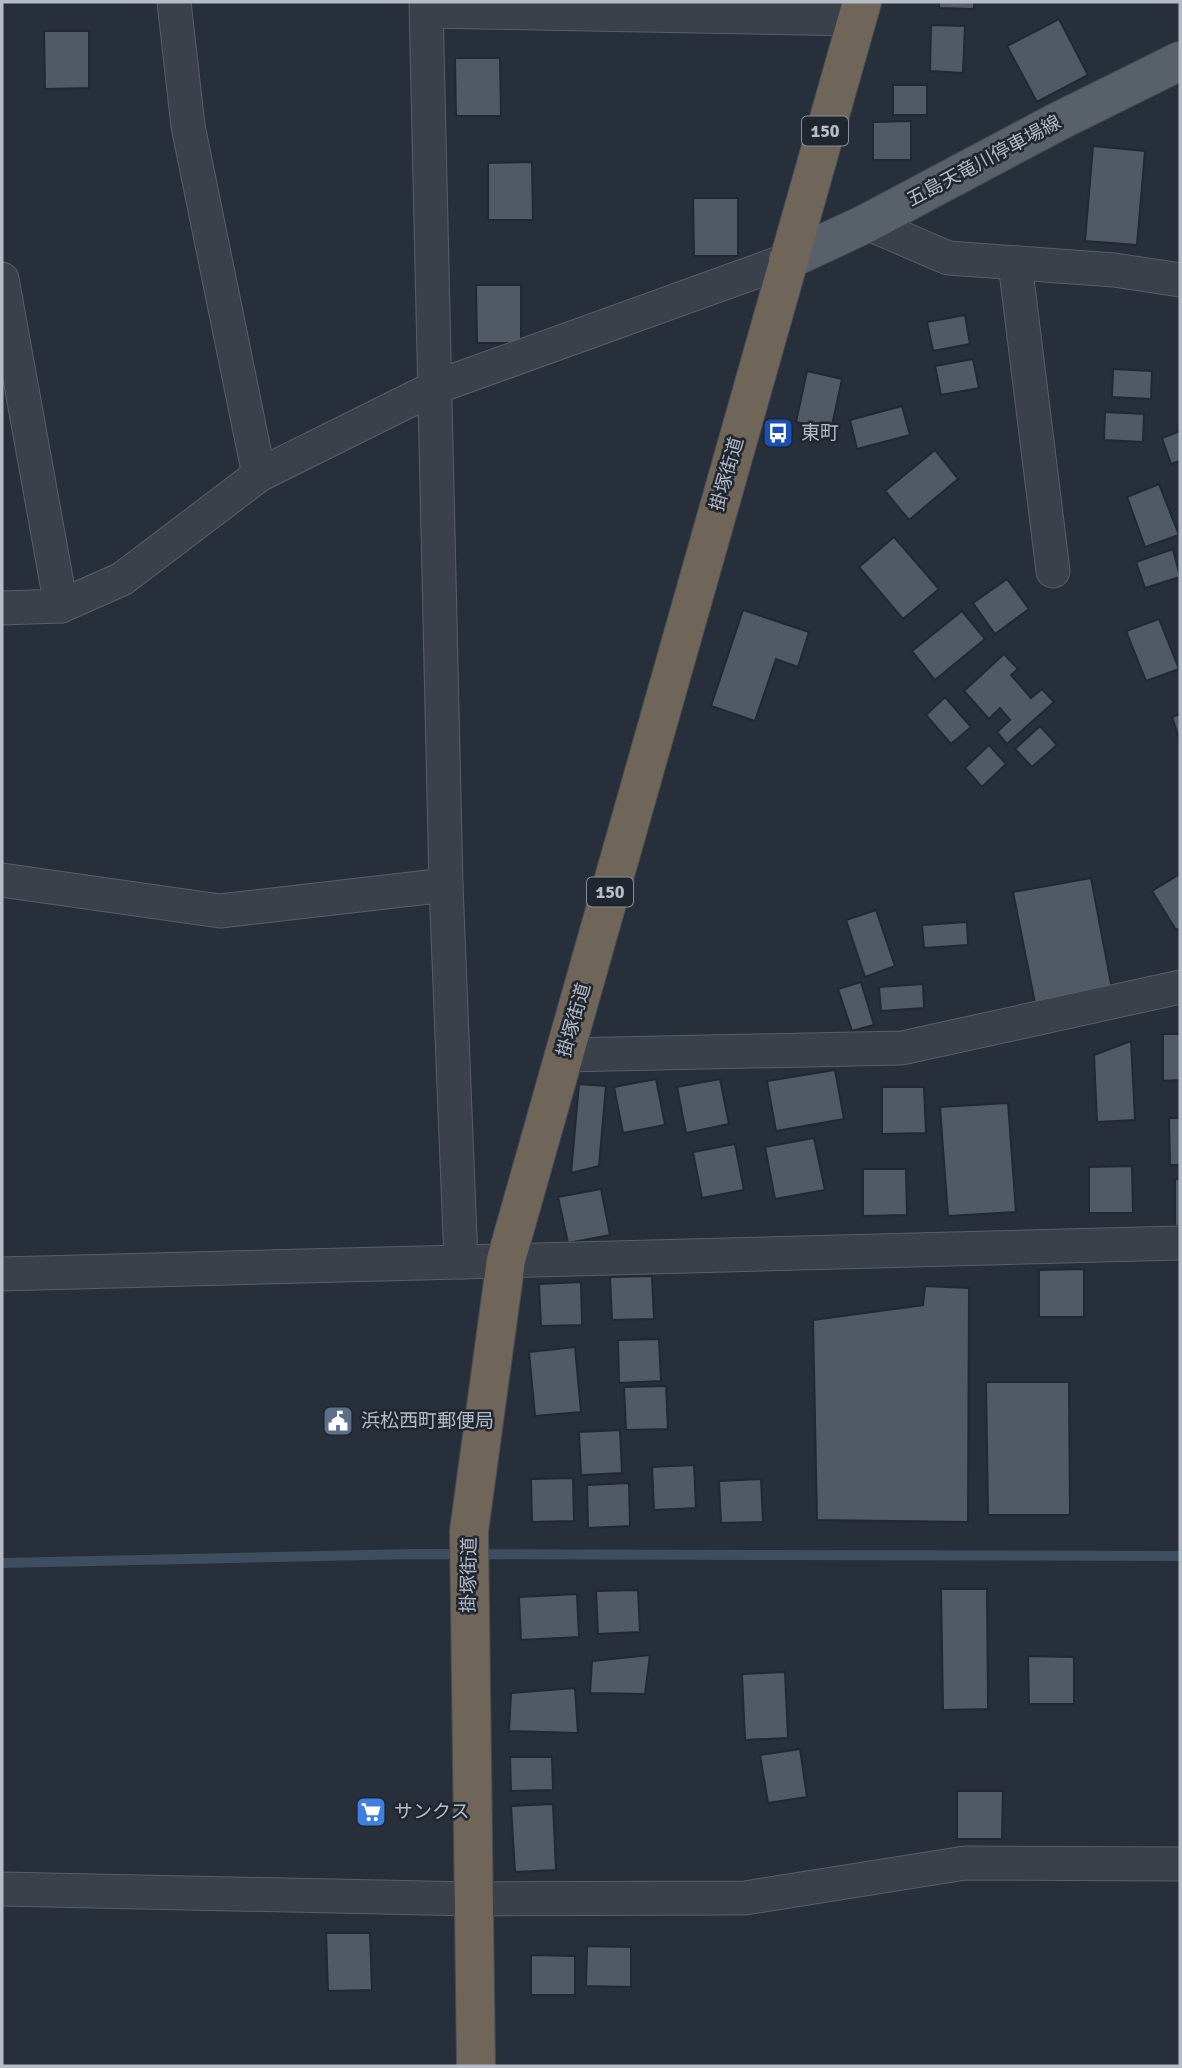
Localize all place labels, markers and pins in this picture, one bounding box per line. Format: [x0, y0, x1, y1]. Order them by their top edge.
bus stop icon: 東町 [761, 416, 795, 450]
place label: 東町 [801, 421, 839, 445]
public building icon: 浜松西町郵便局 [321, 1404, 355, 1438]
place label: 浜松西町郵便局 [361, 1409, 494, 1433]
supermarket icon: サンクス [354, 1795, 388, 1829]
place label: サンクス [394, 1800, 469, 1824]

